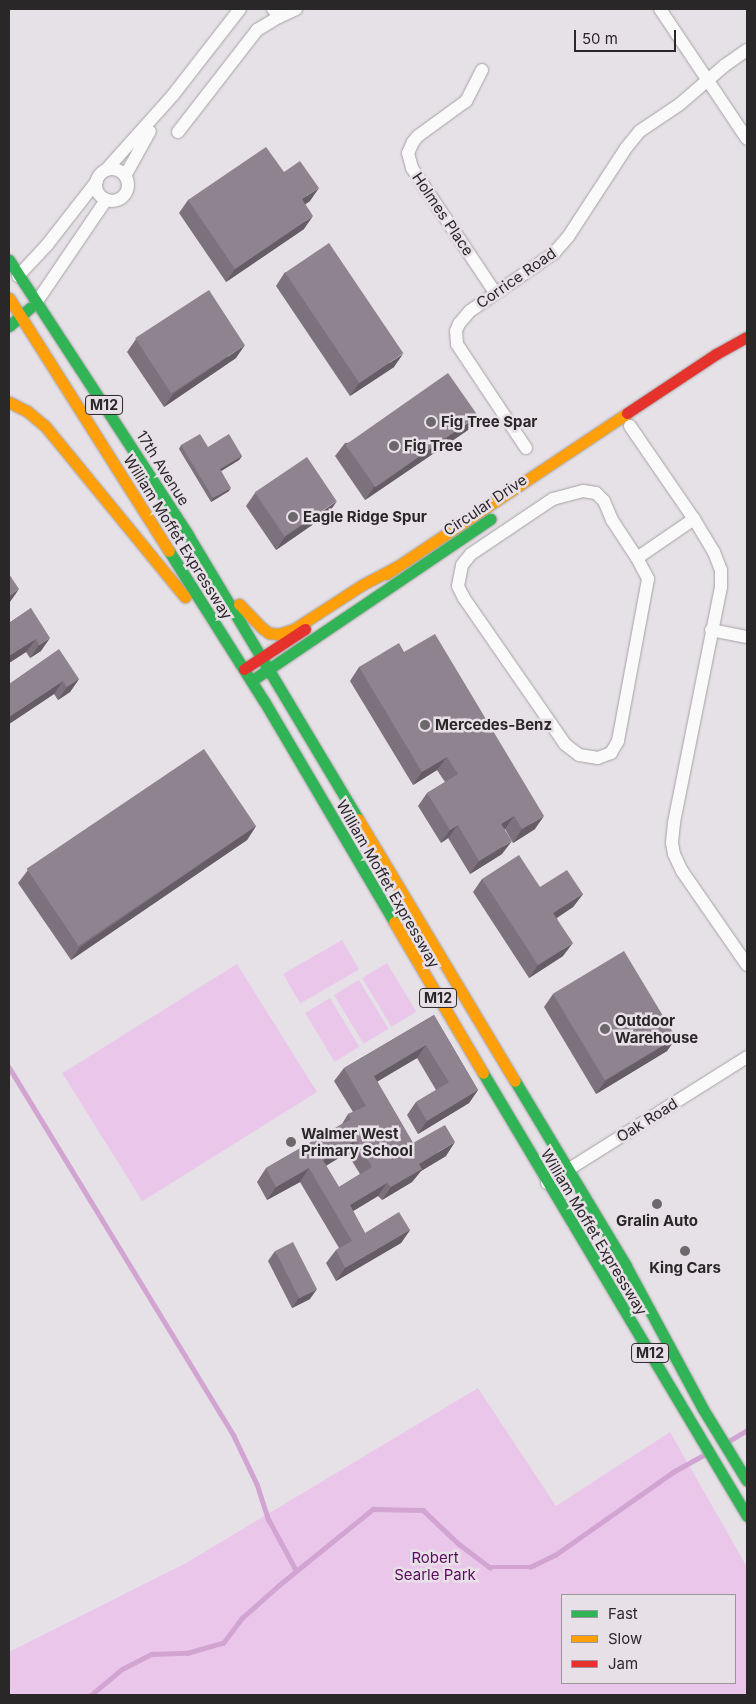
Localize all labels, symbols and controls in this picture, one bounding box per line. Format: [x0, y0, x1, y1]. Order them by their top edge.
scale bar [576, 20, 678, 52]
text: 50 m [582, 29, 618, 48]
street label: Holmes Place [408, 169, 478, 259]
street label: Corrice Road [473, 244, 559, 312]
road number: M12 [84, 394, 124, 416]
place label: Fig Tree Spar [441, 413, 537, 431]
marker: Fig Tree Spar [425, 416, 437, 428]
street label: 17th Avenue [133, 427, 193, 509]
place label: Fig Tree [404, 437, 463, 455]
marker: Fig Tree [388, 440, 400, 452]
street label: William Moffet Expressway [120, 451, 236, 623]
street label: Circular Drive [440, 471, 530, 539]
place label: Eagle Ridge Spur [303, 508, 427, 526]
marker: Eagle Ridge Spur [287, 511, 299, 523]
place label: Mercedes-Benz [435, 716, 552, 734]
marker: Mercedes-Benz [419, 719, 431, 731]
street label: William Moffet Expressway [332, 797, 444, 971]
road number: M12 [418, 986, 458, 1010]
place label: Outdoor Warehouse [615, 1011, 698, 1046]
marker: Outdoor Warehouse [599, 1023, 611, 1035]
street label: Oak Road [613, 1094, 681, 1146]
place label: Walmer West Primary School [301, 1124, 413, 1159]
marker: Walmer West Primary School [285, 1136, 297, 1148]
street label: William Moffet Expressway [537, 1146, 651, 1318]
marker: Gralin Auto [651, 1198, 663, 1210]
place label: Gralin Auto [616, 1212, 698, 1230]
marker: King Cars [679, 1245, 691, 1257]
place label: King Cars [649, 1259, 721, 1277]
road number: M12 [630, 1342, 670, 1365]
park label: Robert Searle Park [394, 1548, 476, 1583]
legend [561, 1594, 736, 1684]
text: Fast [608, 1604, 638, 1623]
text: Slow [608, 1629, 642, 1648]
text: Jam [608, 1654, 638, 1673]

